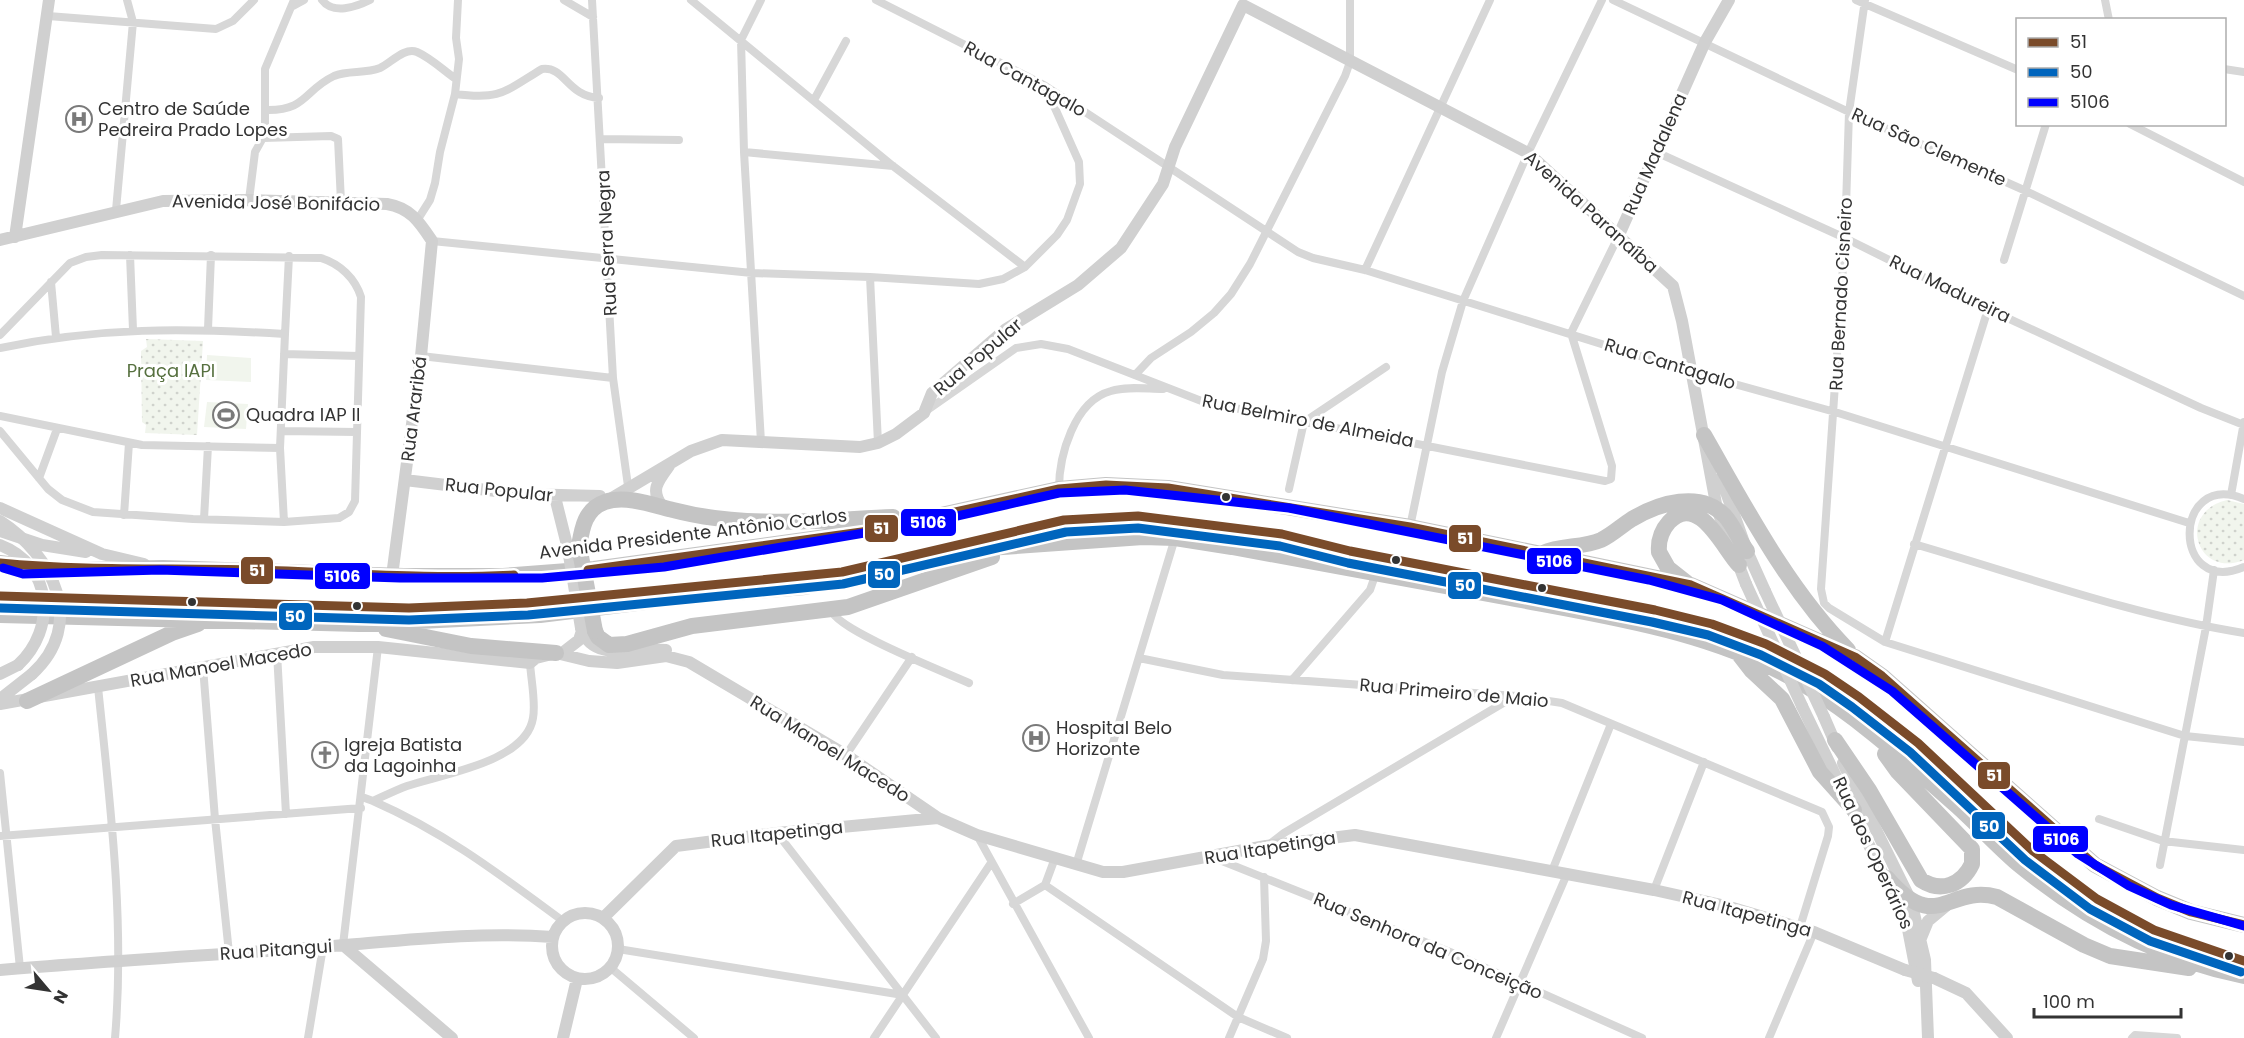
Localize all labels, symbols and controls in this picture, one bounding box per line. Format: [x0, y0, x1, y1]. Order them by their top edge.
legend [2016, 18, 2226, 126]
text: 51 [2070, 29, 2087, 54]
street label: Rua Cantagalo [960, 35, 1091, 122]
text: 50 [2070, 59, 2093, 84]
street label: Rua Madalena [1617, 89, 1693, 219]
text: 5106 [2070, 89, 2110, 114]
place label: Centro de Saúde Pedreira Prado Lopes [98, 96, 288, 142]
street label: Rua São Clemente [1848, 101, 2011, 192]
hospital icon: Centro de Saúde Pedreira Prado Lopes [64, 104, 94, 134]
street label: Avenida Paranaíba [1519, 145, 1664, 279]
street label: Rua Serra Negra [590, 169, 623, 317]
street label: Avenida José Bonifácio [172, 188, 380, 217]
street label: Rua Bernado Cisneiro [1823, 197, 1858, 391]
street label: Rua Madureira [1885, 248, 2015, 329]
street label: Rua Popular [928, 312, 1027, 401]
street label: Rua Cantagalo [1601, 332, 1739, 395]
street label: Rua Araribá [395, 355, 432, 463]
park label: Praça IAPI [127, 358, 215, 383]
street label: Rua Belmiro de Almeida [1200, 388, 1416, 453]
sports icon: Quadra IAP II [211, 400, 241, 430]
place label: Quadra IAP II [246, 402, 360, 427]
street label: Rua Popular [444, 471, 555, 508]
unlabelled marker [1220, 491, 1232, 503]
street label: Avenida Presidente Antônio Carlos [538, 502, 848, 565]
line badge: 5106 [900, 508, 957, 537]
text: 5106 [909, 511, 947, 534]
line badge: 51 [864, 514, 899, 543]
text: 51 [873, 517, 889, 540]
line badge: 51 [1448, 524, 1482, 553]
text: 51 [1457, 527, 1473, 550]
line badge: 5106 [1526, 547, 1582, 575]
text: 5106 [1535, 550, 1573, 573]
unlabelled marker [1390, 554, 1402, 566]
line badge: 51 [240, 556, 274, 585]
text: 51 [249, 559, 265, 582]
line badge: 50 [867, 560, 901, 589]
line badge: 5106 [314, 562, 371, 590]
text: 50 [874, 563, 894, 586]
text: 5106 [323, 565, 361, 588]
line badge: 50 [1447, 571, 1482, 600]
text: 50 [1455, 574, 1475, 597]
unlabelled marker [1536, 582, 1548, 594]
unlabelled marker [186, 596, 198, 608]
unlabelled marker [351, 600, 363, 612]
line badge: 50 [278, 602, 313, 631]
text: 50 [285, 605, 305, 628]
street label: Rua Manoel Macedo [128, 636, 314, 693]
street label: Rua Primeiro de Maio [1358, 672, 1550, 713]
street label: Rua Manoel Macedo [746, 689, 915, 808]
place label: Hospital Belo Horizonte [1056, 715, 1172, 761]
hospital icon: Hospital Belo Horizonte [1021, 723, 1051, 753]
place label: Igreja Batista da Lagoinha [344, 732, 462, 778]
church icon: Igreja Batista da Lagoinha [310, 740, 340, 770]
line badge: 51 [1977, 761, 2011, 790]
text: 51 [1986, 764, 2002, 787]
street label: Rua dos Operários [1827, 772, 1920, 933]
line badge: 50 [1971, 811, 2006, 840]
street label: Rua Itapetinga [710, 814, 844, 853]
text: 50 [1979, 815, 1999, 838]
street label: Rua Itapetinga [1202, 825, 1337, 870]
line badge: 5106 [2032, 825, 2089, 853]
text: 5106 [2042, 828, 2080, 851]
street label: Rua Itapetinga [1680, 884, 1814, 943]
street label: Rua Senhora da Conceição [1310, 886, 1547, 1005]
street label: Rua Pitangui [219, 933, 333, 966]
unlabelled marker [2223, 950, 2235, 962]
north arrow [18, 960, 78, 1020]
scale bar [2034, 981, 2181, 1019]
text: N [48, 986, 74, 1008]
text: 100 m [2043, 989, 2095, 1014]

